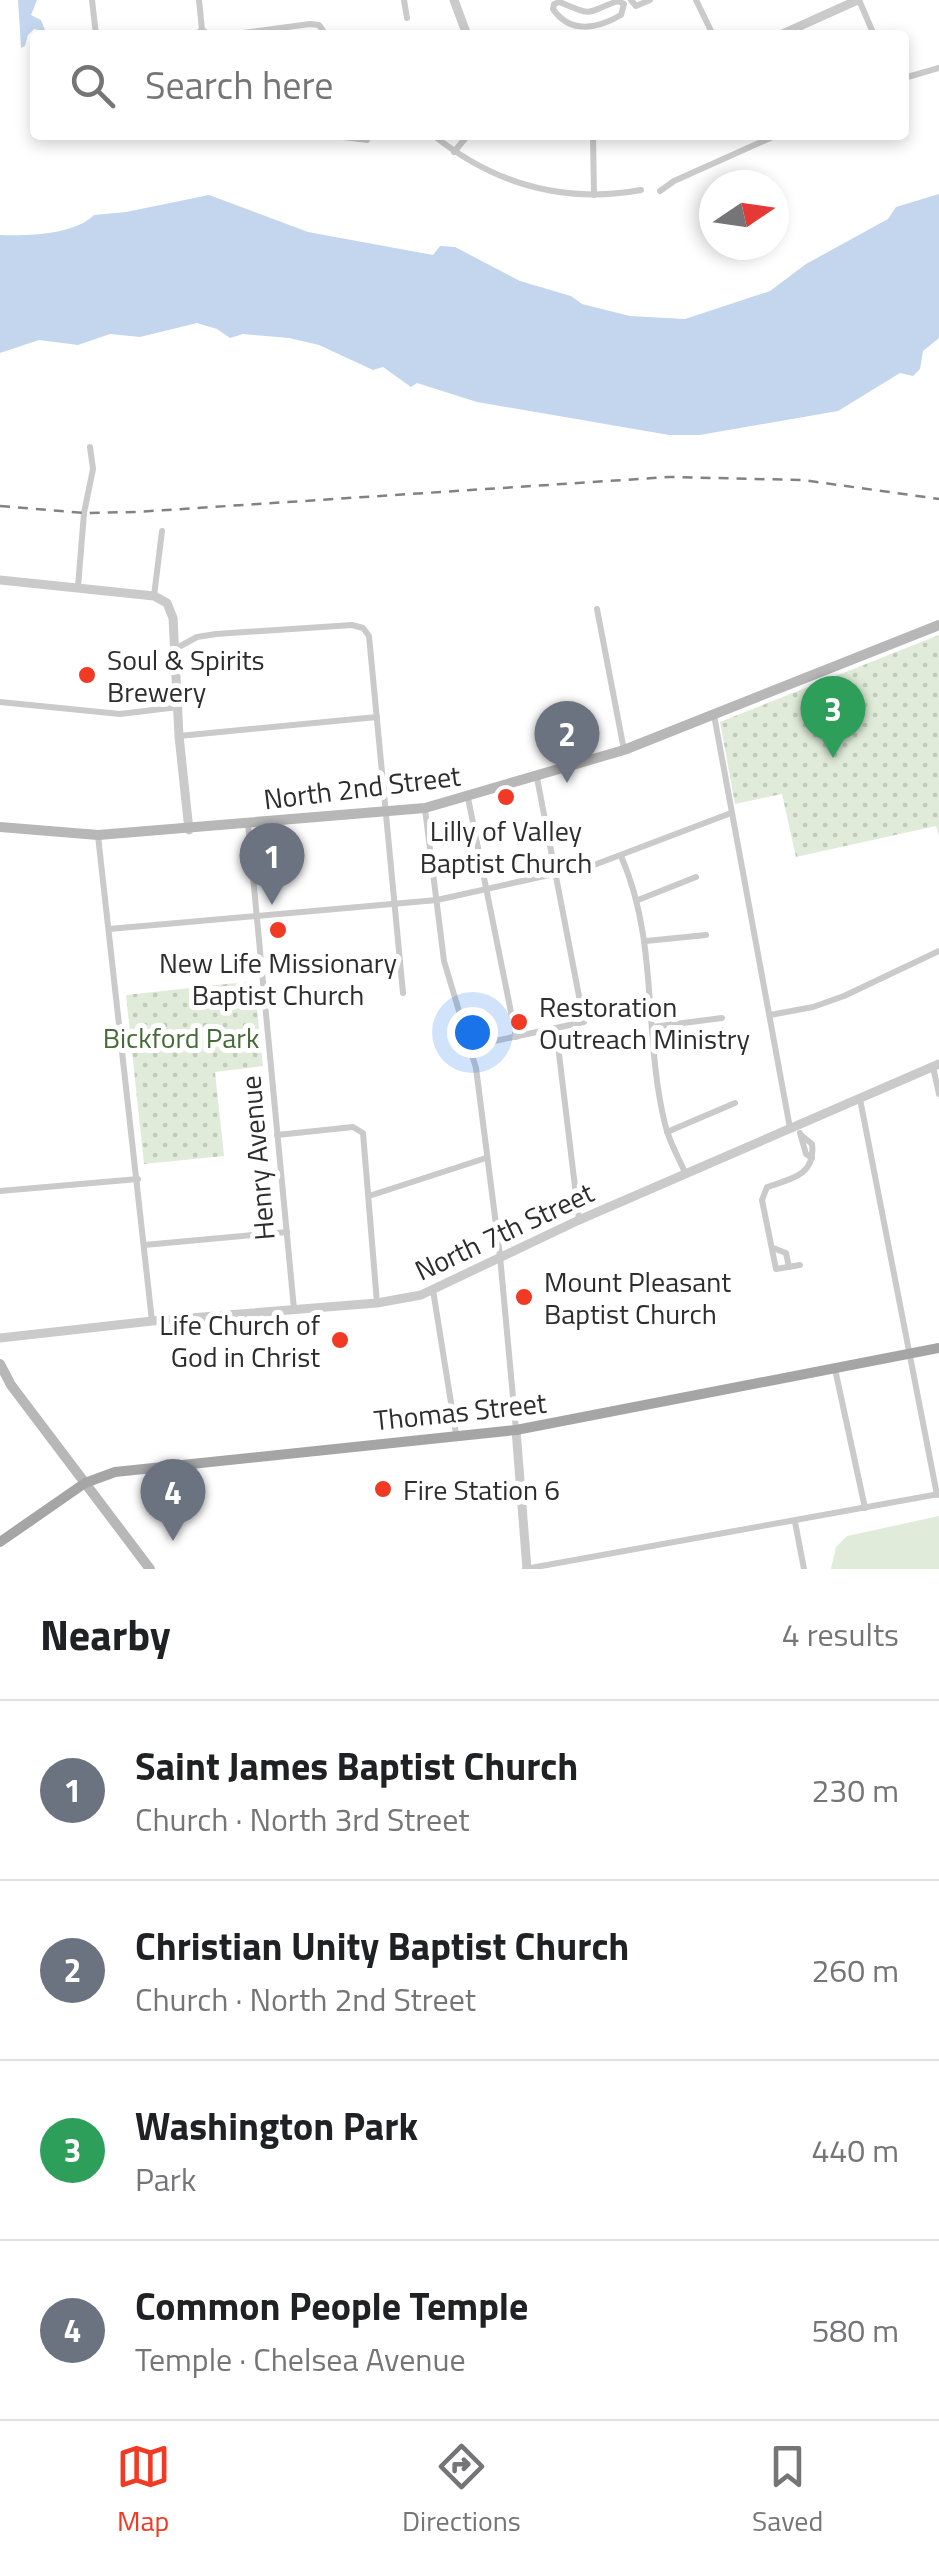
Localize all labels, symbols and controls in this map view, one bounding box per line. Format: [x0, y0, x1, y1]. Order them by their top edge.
search box [30, 30, 909, 140]
text: Search here [145, 56, 333, 114]
icon: search [65, 58, 120, 113]
north arrow [699, 170, 789, 260]
place label: Soul & Spirits Brewery [107, 638, 265, 713]
marker: Soul & Spirits Brewery [76, 664, 98, 686]
pin: 3 [800, 676, 866, 758]
pin: 2 [534, 700, 600, 783]
street label: North 2nd Street [261, 754, 463, 820]
marker: Lilly of Valley Baptist Church [495, 786, 517, 808]
place label: Lilly of Valley Baptist Church [420, 809, 592, 884]
pin: 1 [240, 822, 304, 905]
marker: New Life Missionary Baptist Church [267, 919, 289, 941]
place label: New Life Missionary Baptist Church [159, 941, 397, 1016]
place label: Restoration Outreach Ministry [539, 985, 750, 1060]
your location [447, 1007, 498, 1058]
marker: Restoration Outreach Ministry [508, 1011, 530, 1033]
park label: Bickford Park [103, 1016, 259, 1059]
street label: Henry Avenue [228, 1074, 286, 1242]
street label: North 7th Street [407, 1171, 601, 1291]
place label: Mount Pleasant Baptist Church [544, 1260, 731, 1335]
marker: Mount Pleasant Baptist Church [513, 1286, 535, 1308]
place label: Life Church of God in Christ [159, 1303, 321, 1378]
marker: Life Church of God in Christ [329, 1329, 351, 1351]
street label: Thomas Street [372, 1381, 549, 1441]
pin: 4 [140, 1458, 206, 1541]
place label: Fire Station 6 [403, 1468, 560, 1511]
marker: Fire Station 6 [372, 1478, 394, 1500]
text: Nearby [40, 1602, 171, 1666]
text: 4 results [782, 1610, 899, 1658]
text: Saint James Baptist Church [135, 1737, 578, 1795]
text: 1 [64, 1766, 81, 1814]
text: 230 m [811, 1766, 899, 1814]
text: Church · North 3rd Street [135, 1795, 469, 1843]
text: Christian Unity Baptist Church [135, 1917, 629, 1975]
text: 2 [64, 1946, 81, 1994]
text: 260 m [811, 1946, 899, 1994]
text: Church · North 2nd Street [135, 1975, 476, 2023]
text: Washington Park [135, 2097, 418, 2155]
text: 3 [64, 2126, 81, 2174]
text: 440 m [811, 2126, 899, 2174]
text: Park [135, 2155, 196, 2203]
text: Common People Temple [135, 2277, 529, 2335]
text: 4 [64, 2306, 81, 2354]
text: 580 m [811, 2306, 899, 2354]
text: Temple · Chelsea Avenue [135, 2335, 466, 2383]
tab: Map [116, 2439, 171, 2542]
tab: Directions [402, 2439, 521, 2542]
tab: Saved [752, 2439, 823, 2542]

